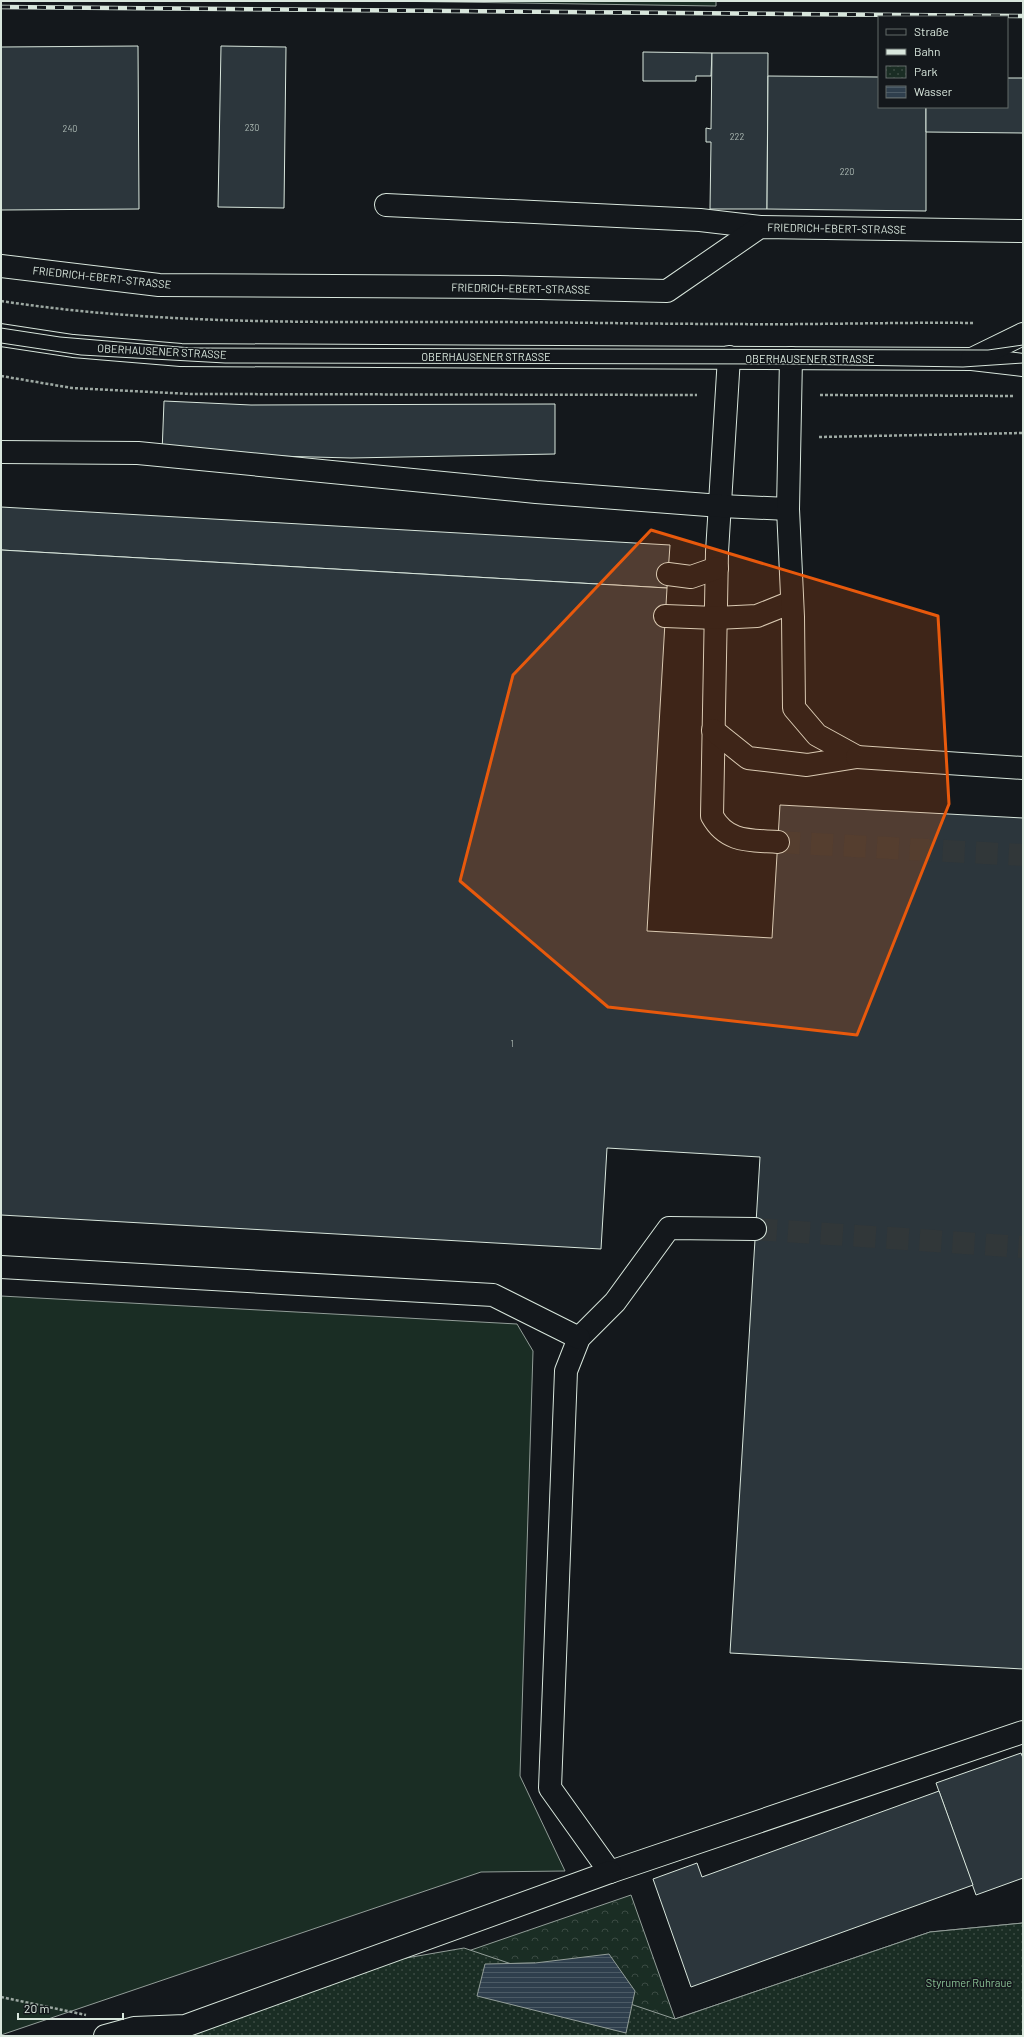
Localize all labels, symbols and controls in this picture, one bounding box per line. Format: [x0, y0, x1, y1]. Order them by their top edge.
legend [878, 16, 1008, 108]
text: Straße [914, 24, 949, 38]
text: Bahn [914, 44, 941, 58]
text: Park [914, 64, 938, 78]
text: Wasser [914, 84, 953, 98]
house number: 230 [245, 122, 259, 133]
house number: 240 [63, 123, 77, 134]
house number: 222 [730, 131, 744, 142]
house number: 220 [840, 166, 854, 177]
street label: FRIEDRICH-EBERT-STRASSE [767, 220, 907, 236]
street label: FRIEDRICH-EBERT-STRASSE [32, 263, 172, 291]
street label: FRIEDRICH-EBERT-STRASSE [451, 280, 591, 296]
street label: OBERHAUSENER STRASSE [97, 341, 227, 361]
street label: OBERHAUSENER STRASSE [421, 350, 551, 363]
street label: OBERHAUSENER STRASSE [745, 352, 875, 365]
house number: 1 [510, 1038, 514, 1049]
park label: Styrumer Ruhraue [926, 1976, 1012, 1989]
scale bar [18, 1995, 123, 2021]
text: 20 m [24, 2001, 50, 2015]

